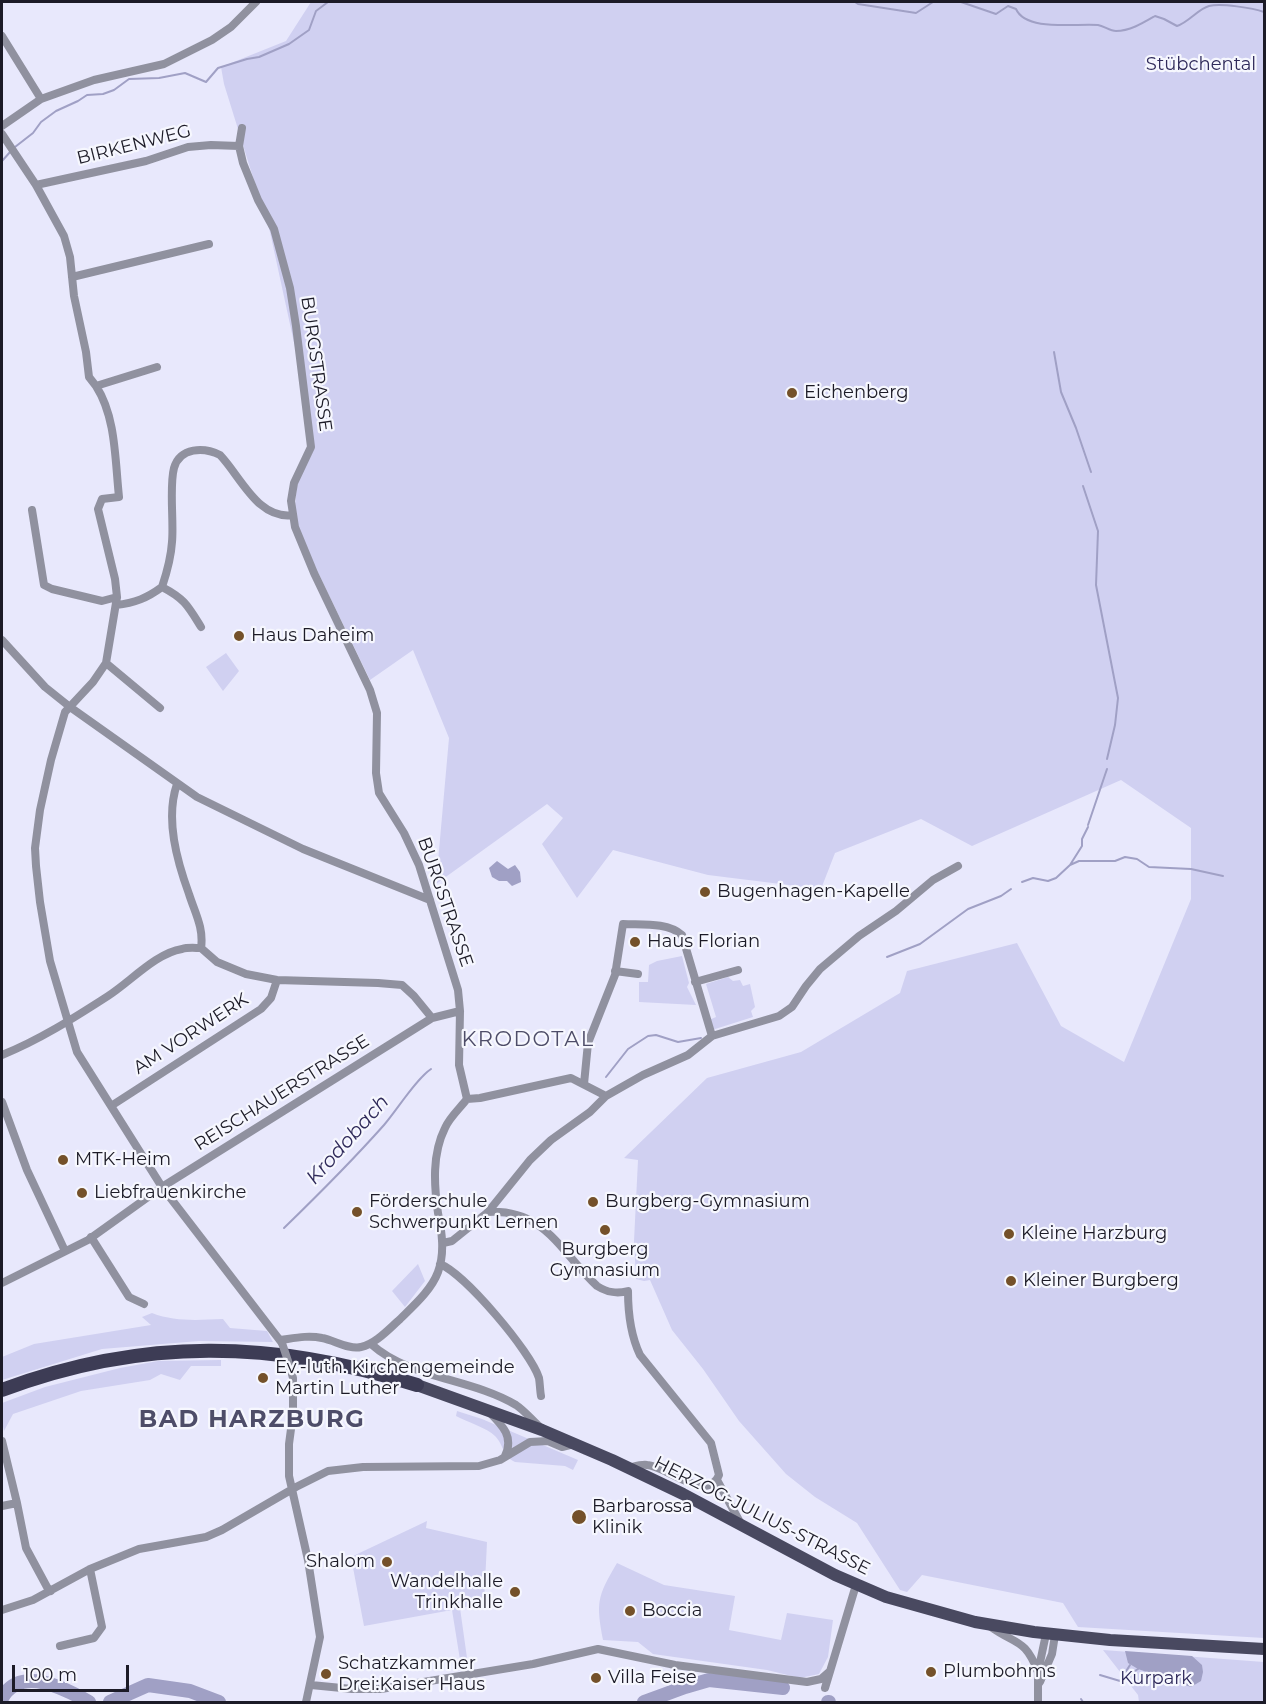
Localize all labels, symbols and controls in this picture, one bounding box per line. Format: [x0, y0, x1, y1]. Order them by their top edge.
park label: Stübchental [1146, 54, 1256, 76]
street label: BIRKENWEG [75, 120, 193, 170]
street label: BURGSTRASSE [296, 295, 336, 433]
place label: Eichenberg [804, 382, 908, 404]
marker: Eichenberg [785, 386, 799, 400]
place label: Haus Daheim [251, 625, 374, 647]
marker: Haus Daheim [232, 629, 246, 643]
street label: BURGSTRASSE [413, 834, 477, 970]
place label: Bugenhagen-Kapelle [717, 881, 910, 903]
marker: Bugenhagen-Kapelle [698, 885, 712, 899]
place label: Haus Florian [647, 931, 760, 953]
marker: Haus Florian [628, 935, 642, 949]
street label: AM VORWERK [129, 989, 253, 1079]
district label: KRODOTAL [461, 1027, 595, 1053]
street label: REISCHAUERSTRASSE [191, 1030, 373, 1156]
water label: Krodobach [302, 1090, 394, 1190]
place label: MTK-Heim [75, 1149, 171, 1171]
marker: MTK-Heim [56, 1153, 70, 1167]
place label: Liebfrauenkirche [94, 1182, 246, 1204]
marker: Liebfrauenkirche [75, 1186, 89, 1200]
place label: Förderschule Schwerpunkt Lernen [369, 1191, 558, 1234]
place label: Burgberg-Gymnasium [605, 1191, 810, 1213]
marker: Burgberg-Gymnasium [586, 1195, 600, 1209]
marker: Förderschule Schwerpunkt Lernen [350, 1205, 364, 1219]
marker: Burgberg Gymnasium [598, 1223, 612, 1237]
place label: Kleine Harzburg [1021, 1223, 1167, 1245]
marker: Kleine Harzburg [1002, 1227, 1016, 1241]
place label: Burgberg Gymnasium [550, 1239, 660, 1282]
place label: Kleiner Burgberg [1023, 1270, 1179, 1292]
marker: Kleiner Burgberg [1004, 1274, 1018, 1288]
place label: Ev.-luth. Kirchengemeinde Martin Luther [275, 1357, 515, 1400]
marker: Ev.-luth. Kirchengemeinde Martin Luther [256, 1371, 270, 1385]
district label: BAD HARZBURG [139, 1406, 365, 1434]
street label: HERZOG-JULIUS-STRASSE [650, 1452, 874, 1580]
place label: Barbarossa Klinik [592, 1496, 692, 1538]
marker: Barbarossa Klinik [570, 1508, 588, 1526]
place label: Shalom [306, 1551, 375, 1573]
marker: Shalom [380, 1555, 394, 1569]
place label: Wandelhalle Trinkhalle [390, 1571, 503, 1614]
marker: Wandelhalle Trinkhalle [508, 1585, 522, 1599]
place label: Boccia [642, 1600, 702, 1622]
marker: Boccia [623, 1604, 637, 1618]
scale bar [15, 1653, 132, 1691]
place label: Schatzkammer Drei:Kaiser Haus [338, 1653, 485, 1696]
place label: Plumbohms [943, 1661, 1055, 1683]
text: 100 m [23, 1664, 77, 1686]
marker: Plumbohms [924, 1665, 938, 1679]
marker: Schatzkammer Drei:Kaiser Haus [319, 1667, 333, 1681]
place label: Villa Feise [608, 1667, 697, 1689]
park label: Kurpark [1120, 1668, 1192, 1690]
marker: Villa Feise [589, 1671, 603, 1685]

